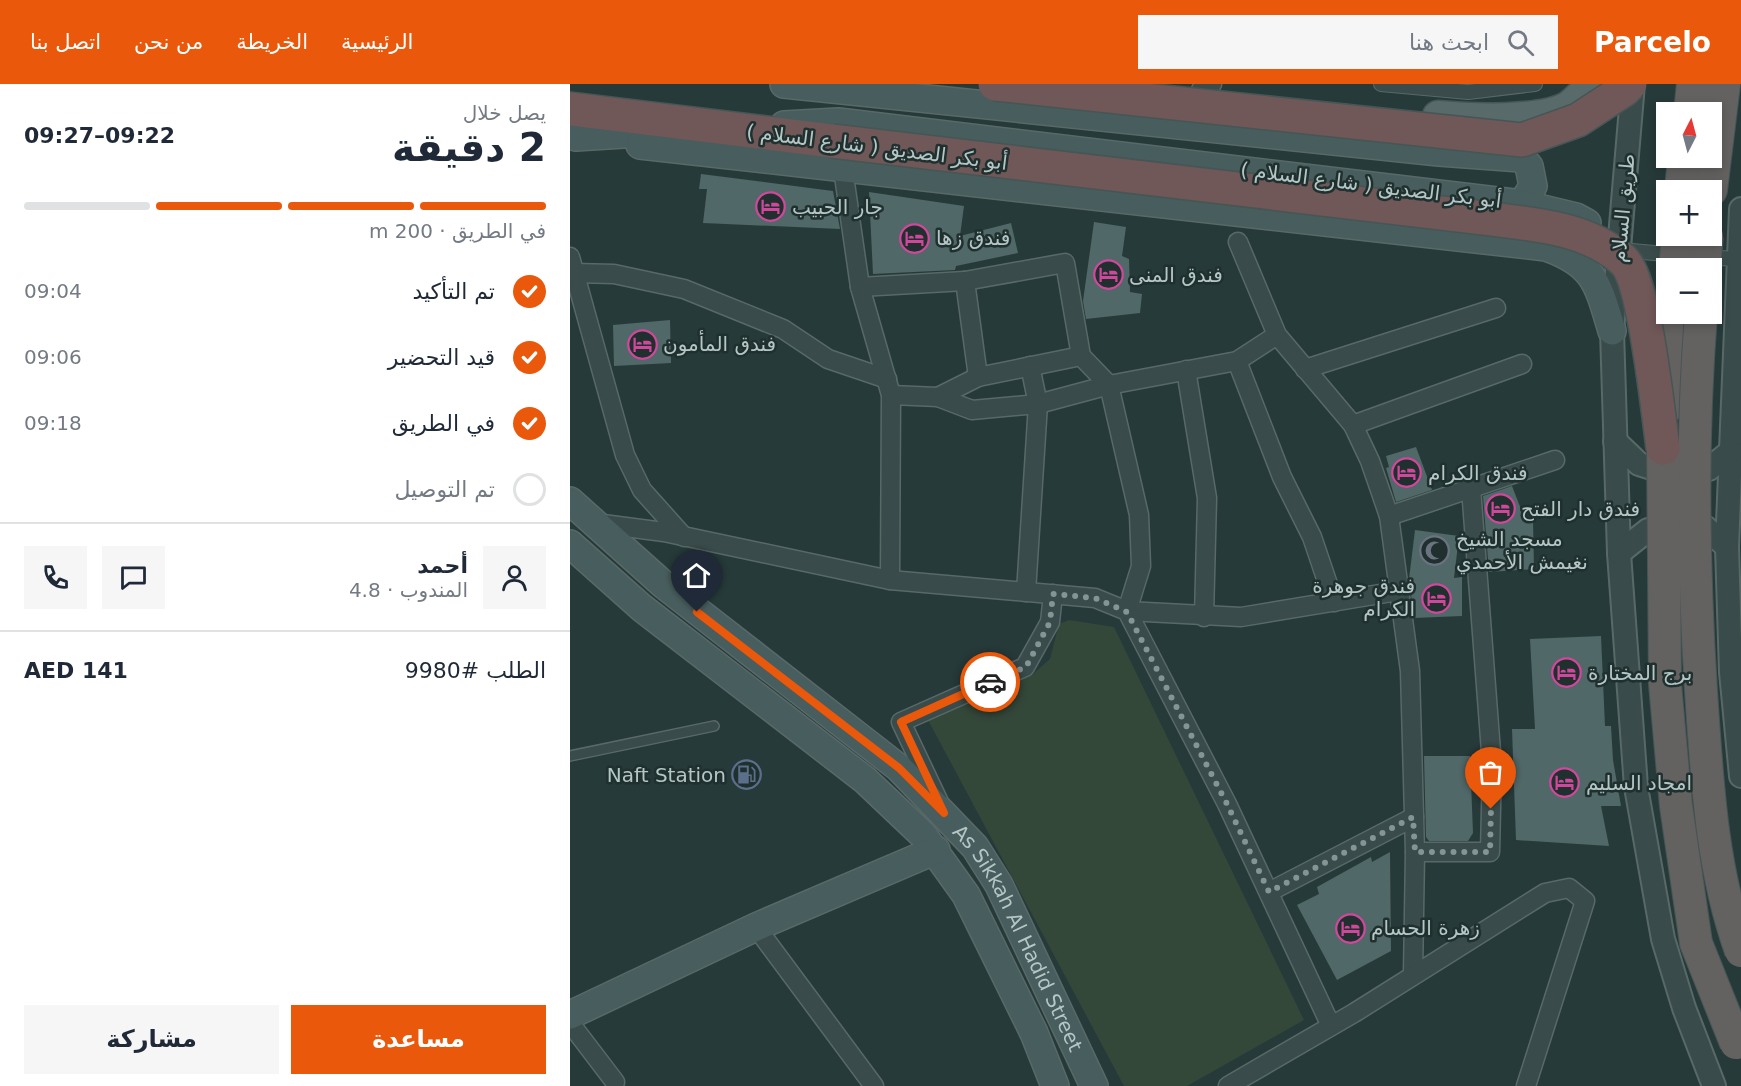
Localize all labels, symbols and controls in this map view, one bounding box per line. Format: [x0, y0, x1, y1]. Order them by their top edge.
search box [1138, 15, 1558, 69]
icon: search [1504, 26, 1537, 59]
text: Parcelo [1594, 26, 1711, 59]
text: اتصل بنا [30, 30, 101, 54]
text: من نحن [134, 30, 203, 54]
text: الخريطة [236, 30, 308, 54]
text: الرئيسية [341, 30, 413, 54]
text: ابحث هنا [1409, 30, 1489, 55]
text: يصل خلال [463, 101, 546, 125]
north arrow [1656, 102, 1722, 168]
map controls [1656, 102, 1722, 324]
street label: ( شارع السلام ) أبو بكر الصديق [745, 118, 1009, 175]
text: 09:22–09:27 [24, 123, 175, 148]
text: 2 دقيقة [392, 125, 546, 170]
street label: طريق السلام [1606, 152, 1640, 264]
street label: ( شارع السلام ) أبو بكر الصديق [1239, 156, 1503, 213]
button: + [1656, 180, 1722, 246]
hotel icon: جار الحبيب [755, 191, 787, 223]
place label: جار الحبيب [792, 195, 883, 219]
text: في الطريق · 200 m [369, 219, 546, 243]
hotel icon: فندق زها [899, 222, 931, 254]
place label: فندق زها [936, 226, 1010, 250]
button: − [1656, 258, 1722, 324]
hotel icon: فندق المنى [1092, 259, 1124, 291]
place label: فندق المنى [1129, 263, 1223, 287]
icon: check [513, 275, 546, 308]
text: 09:04 [24, 279, 82, 303]
text: تم التأكيد [412, 279, 495, 304]
hotel icon: فندق المأمون [626, 328, 658, 360]
place label: فندق المأمون [663, 330, 776, 356]
icon: check [513, 341, 546, 374]
text: 09:06 [24, 345, 82, 369]
text: قيد التحضير [388, 345, 495, 370]
icon: check [513, 407, 546, 440]
text: 09:18 [24, 411, 82, 435]
text: في الطريق [392, 411, 495, 436]
hotel icon: فندق الكرام [1391, 457, 1423, 489]
place label: فندق الكرام [1428, 461, 1528, 485]
text: تم التوصيل [394, 477, 495, 502]
hotel icon: فندق دار الفتح [1484, 493, 1516, 525]
place label: فندق دار الفتح [1521, 497, 1640, 521]
place label: مسجد الشيخ نغيمش الأحمدي [1456, 527, 1588, 575]
mosque icon: مسجد الشيخ نغيمش الأحمدي [1419, 535, 1451, 567]
button: phone [24, 546, 87, 609]
button: chat [102, 546, 165, 609]
button: person [483, 546, 546, 609]
pin [671, 550, 722, 612]
text: أحمد [417, 553, 468, 578]
icon: home [680, 559, 713, 592]
place label: فندق جوهرة الكرام [1312, 574, 1415, 621]
text: المندوب · 4.8 [349, 578, 468, 602]
hotel icon: فندق جوهرة الكرام [1420, 582, 1452, 614]
courier [960, 652, 1020, 712]
hotel icon: برج المختارة [1551, 657, 1583, 689]
text: AED 141 [24, 658, 128, 683]
text: الطلب #9980 [405, 658, 546, 683]
place label: برج المختارة [1588, 661, 1692, 685]
icon: car [974, 666, 1007, 699]
pin [1465, 747, 1516, 809]
icon: bag [1474, 756, 1507, 789]
fuel station icon: Naft Station [731, 759, 763, 791]
place label: Naft Station [607, 763, 726, 787]
hotel icon: امجاد السلیم [1549, 767, 1581, 799]
place label: امجاد السلیم [1586, 771, 1692, 795]
street label: As Sikkah Al Hadid Street [948, 820, 1088, 1055]
hotel icon: زهرة الحسام [1334, 912, 1366, 944]
place label: زهرة الحسام [1371, 916, 1480, 940]
button: مشاركة [24, 1005, 279, 1074]
button: مساعدة [291, 1005, 546, 1074]

